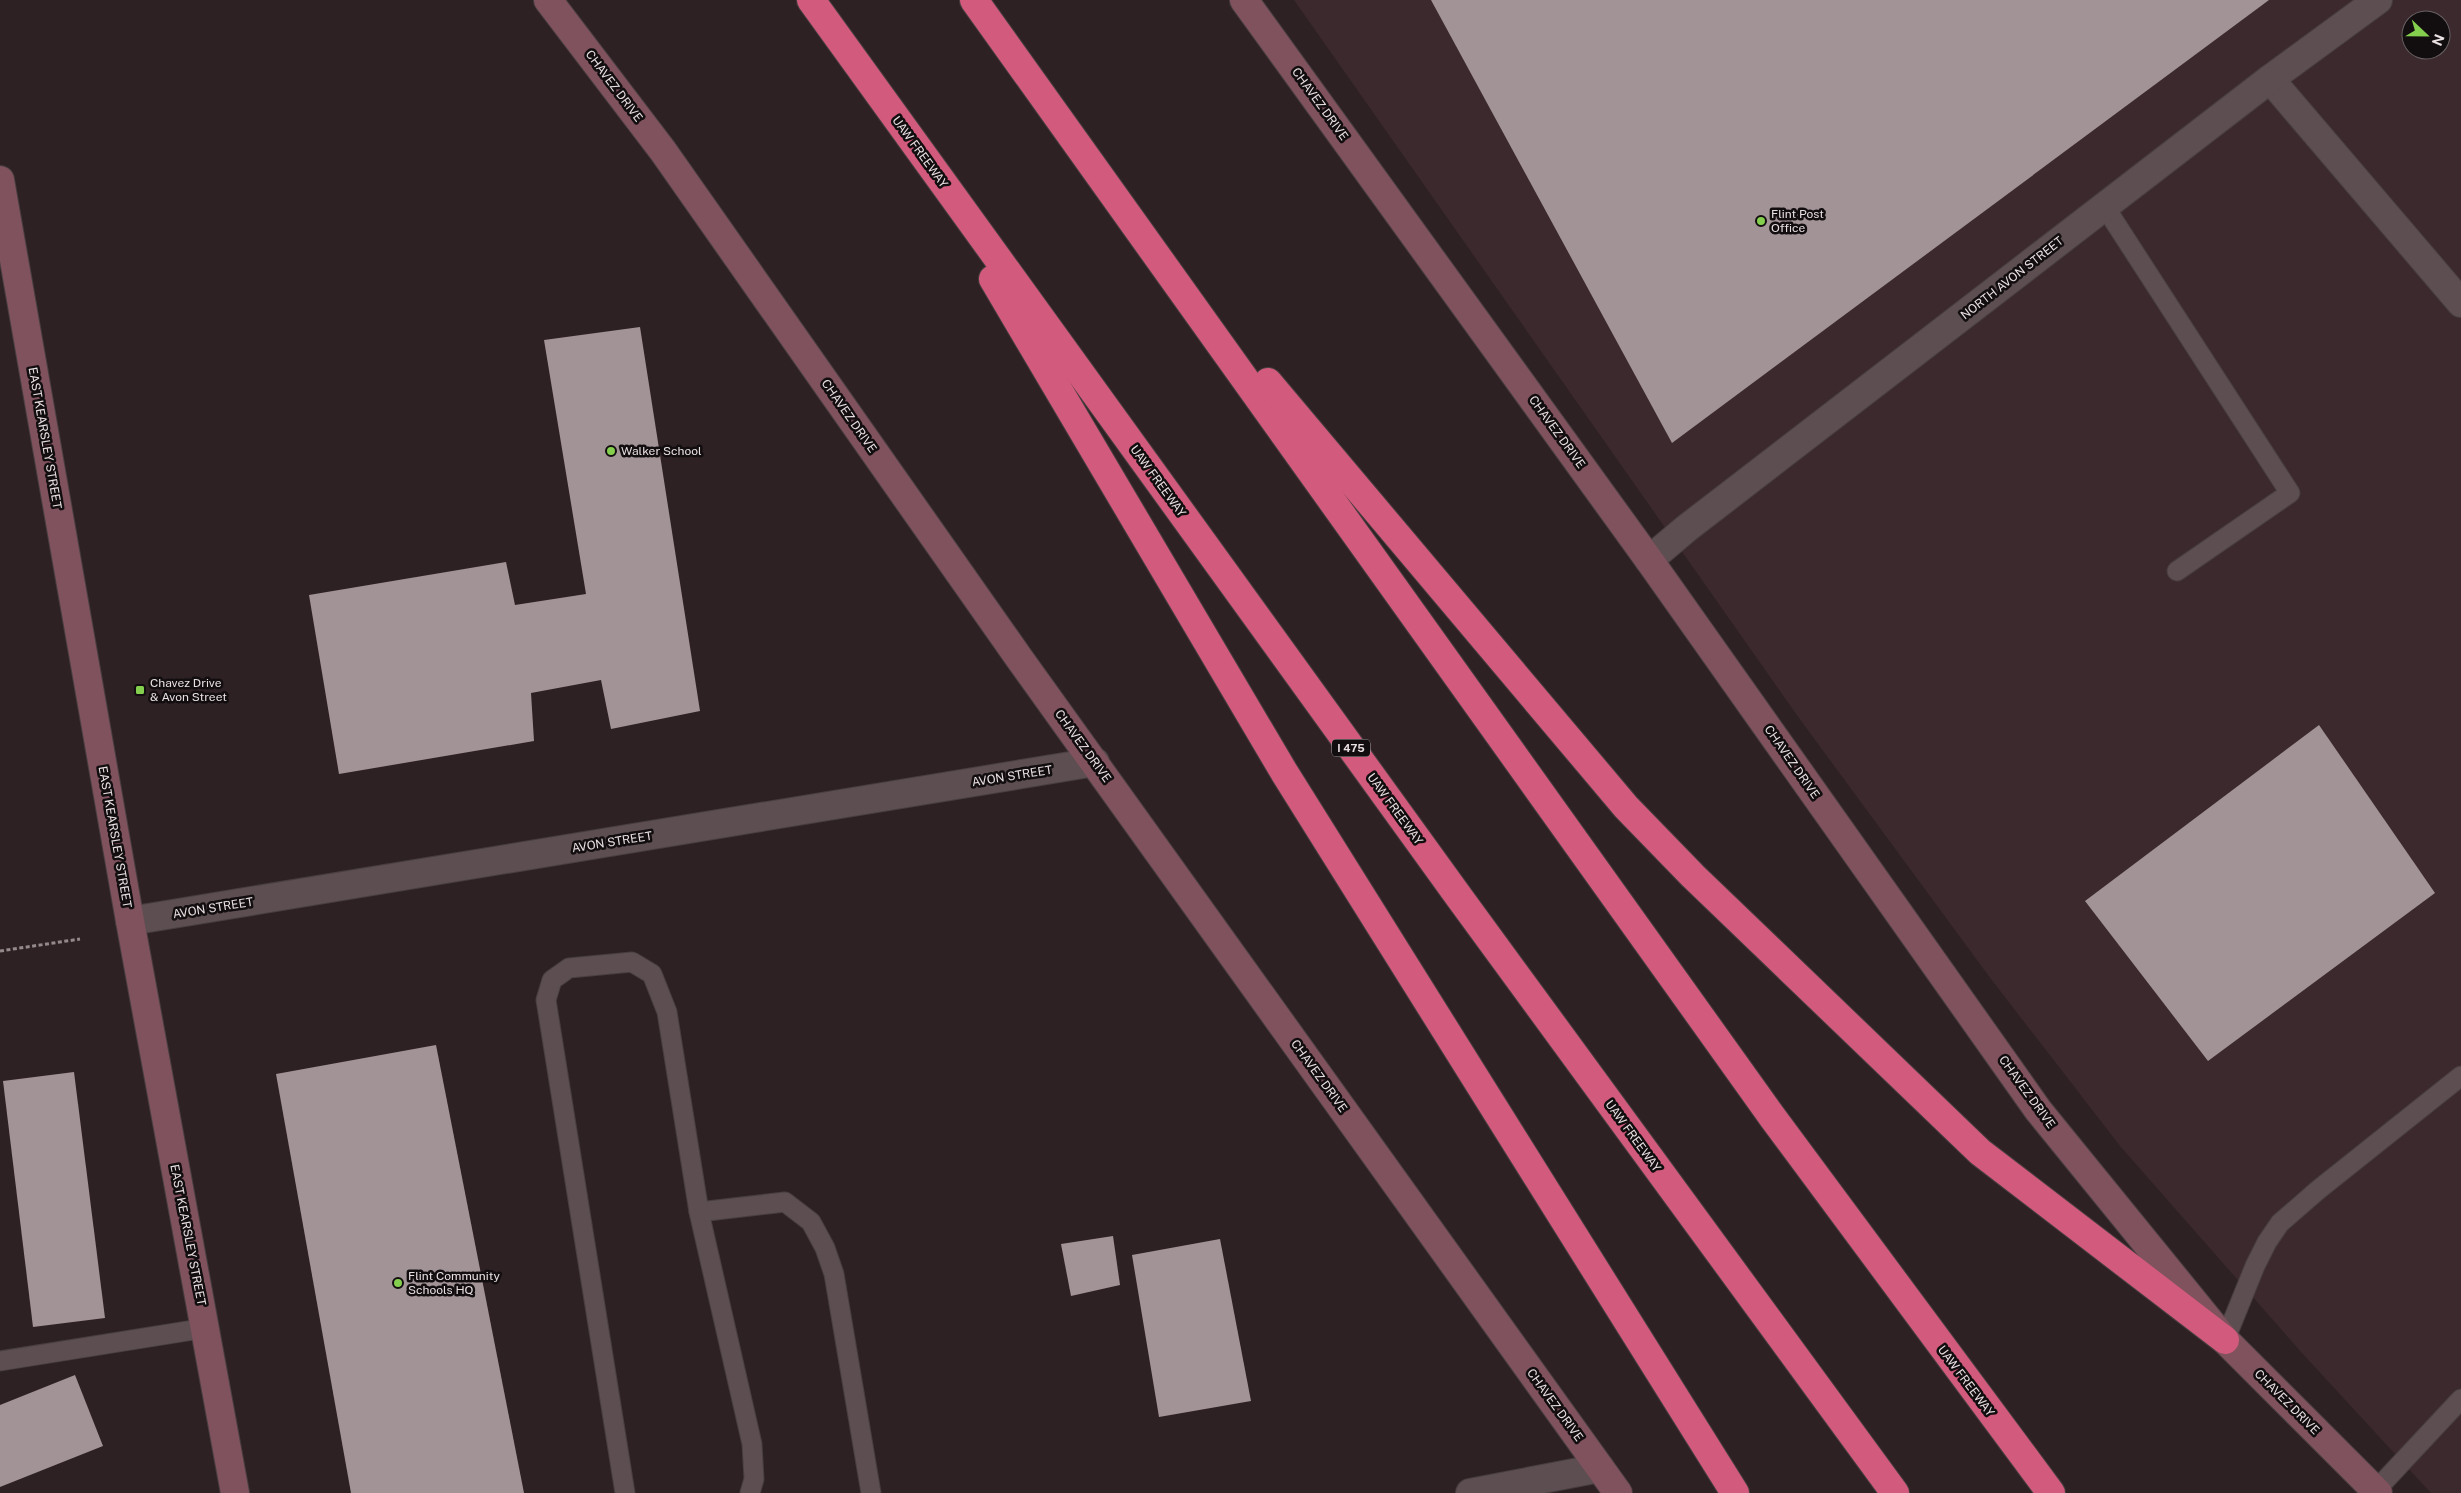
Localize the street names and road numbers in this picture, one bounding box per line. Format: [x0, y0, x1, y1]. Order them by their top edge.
street label: CHAVEZ DRIVE [583, 47, 645, 125]
street label: CHAVEZ DRIVE [1289, 65, 1351, 143]
street label: UAW FREEWAY [889, 114, 951, 191]
street label: NORTH AVON STREET [1958, 234, 2066, 322]
street label: EAST KEARSLEY STREET [26, 366, 64, 510]
street label: CHAVEZ DRIVE [819, 377, 879, 455]
street label: CHAVEZ DRIVE [1526, 393, 1588, 471]
street label: UAW FREEWAY [1127, 443, 1189, 520]
street label: CHAVEZ DRIVE [1052, 707, 1114, 785]
street label: CHAVEZ DRIVE [1762, 723, 1822, 801]
road number: I 475 [1332, 740, 1370, 756]
street label: AVON STREET [971, 763, 1053, 789]
street label: EAST KEARSLEY STREET [96, 765, 134, 909]
street label: UAW FREEWAY [1364, 771, 1426, 848]
street label: AVON STREET [571, 829, 653, 855]
street label: AVON STREET [172, 895, 254, 921]
street label: CHAVEZ DRIVE [1288, 1037, 1350, 1115]
street label: CHAVEZ DRIVE [1996, 1053, 2058, 1131]
street label: UAW FREEWAY [1602, 1098, 1664, 1175]
street label: EAST KEARSLEY STREET [167, 1163, 209, 1307]
street label: UAW FREEWAY [1935, 1343, 1998, 1420]
street label: CHAVEZ DRIVE [1524, 1366, 1586, 1444]
street label: CHAVEZ DRIVE [2252, 1367, 2322, 1437]

